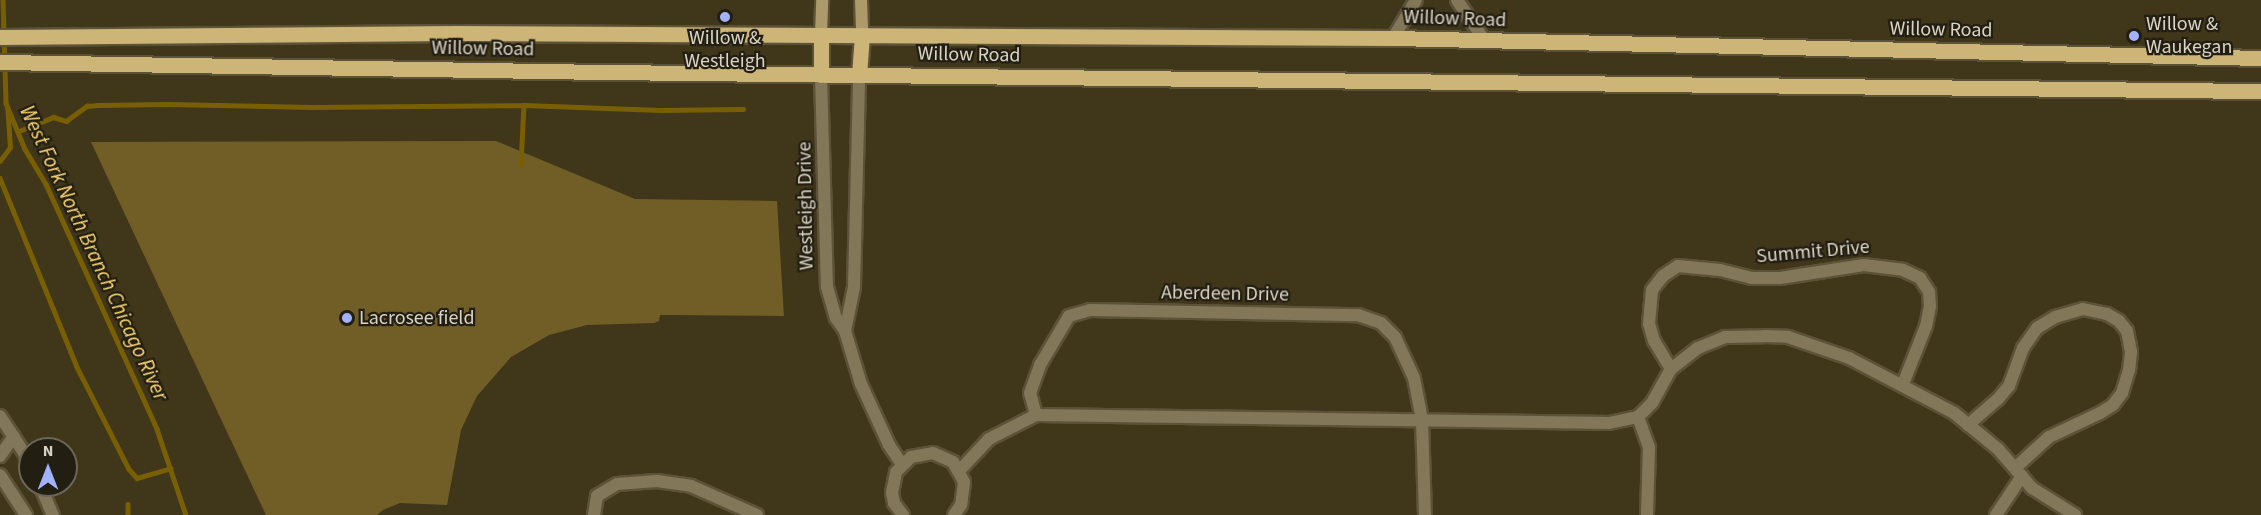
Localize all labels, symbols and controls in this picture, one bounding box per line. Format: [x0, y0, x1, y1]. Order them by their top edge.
street label: Willow Road [1403, 5, 1507, 33]
marker: Willow & Westleigh [718, 10, 732, 24]
place label: Willow & Waukegan [2146, 13, 2232, 60]
street label: Willow Road [1889, 17, 1993, 43]
place label: Willow & Westleigh [684, 27, 766, 74]
marker: Willow & Waukegan [2127, 29, 2141, 43]
street label: Willow Road [431, 36, 535, 62]
street label: Willow Road [917, 42, 1021, 68]
water label: West Fork North Branch Chicago River [14, 101, 174, 405]
street label: Westleigh Drive [793, 141, 819, 271]
street label: Summit Drive [1755, 235, 1871, 269]
street label: Aberdeen Drive [1161, 281, 1289, 307]
place label: Lacrosee field [359, 306, 475, 330]
marker: Lacrosee field [340, 311, 354, 325]
north arrow [18, 437, 78, 497]
text: N [43, 440, 53, 462]

